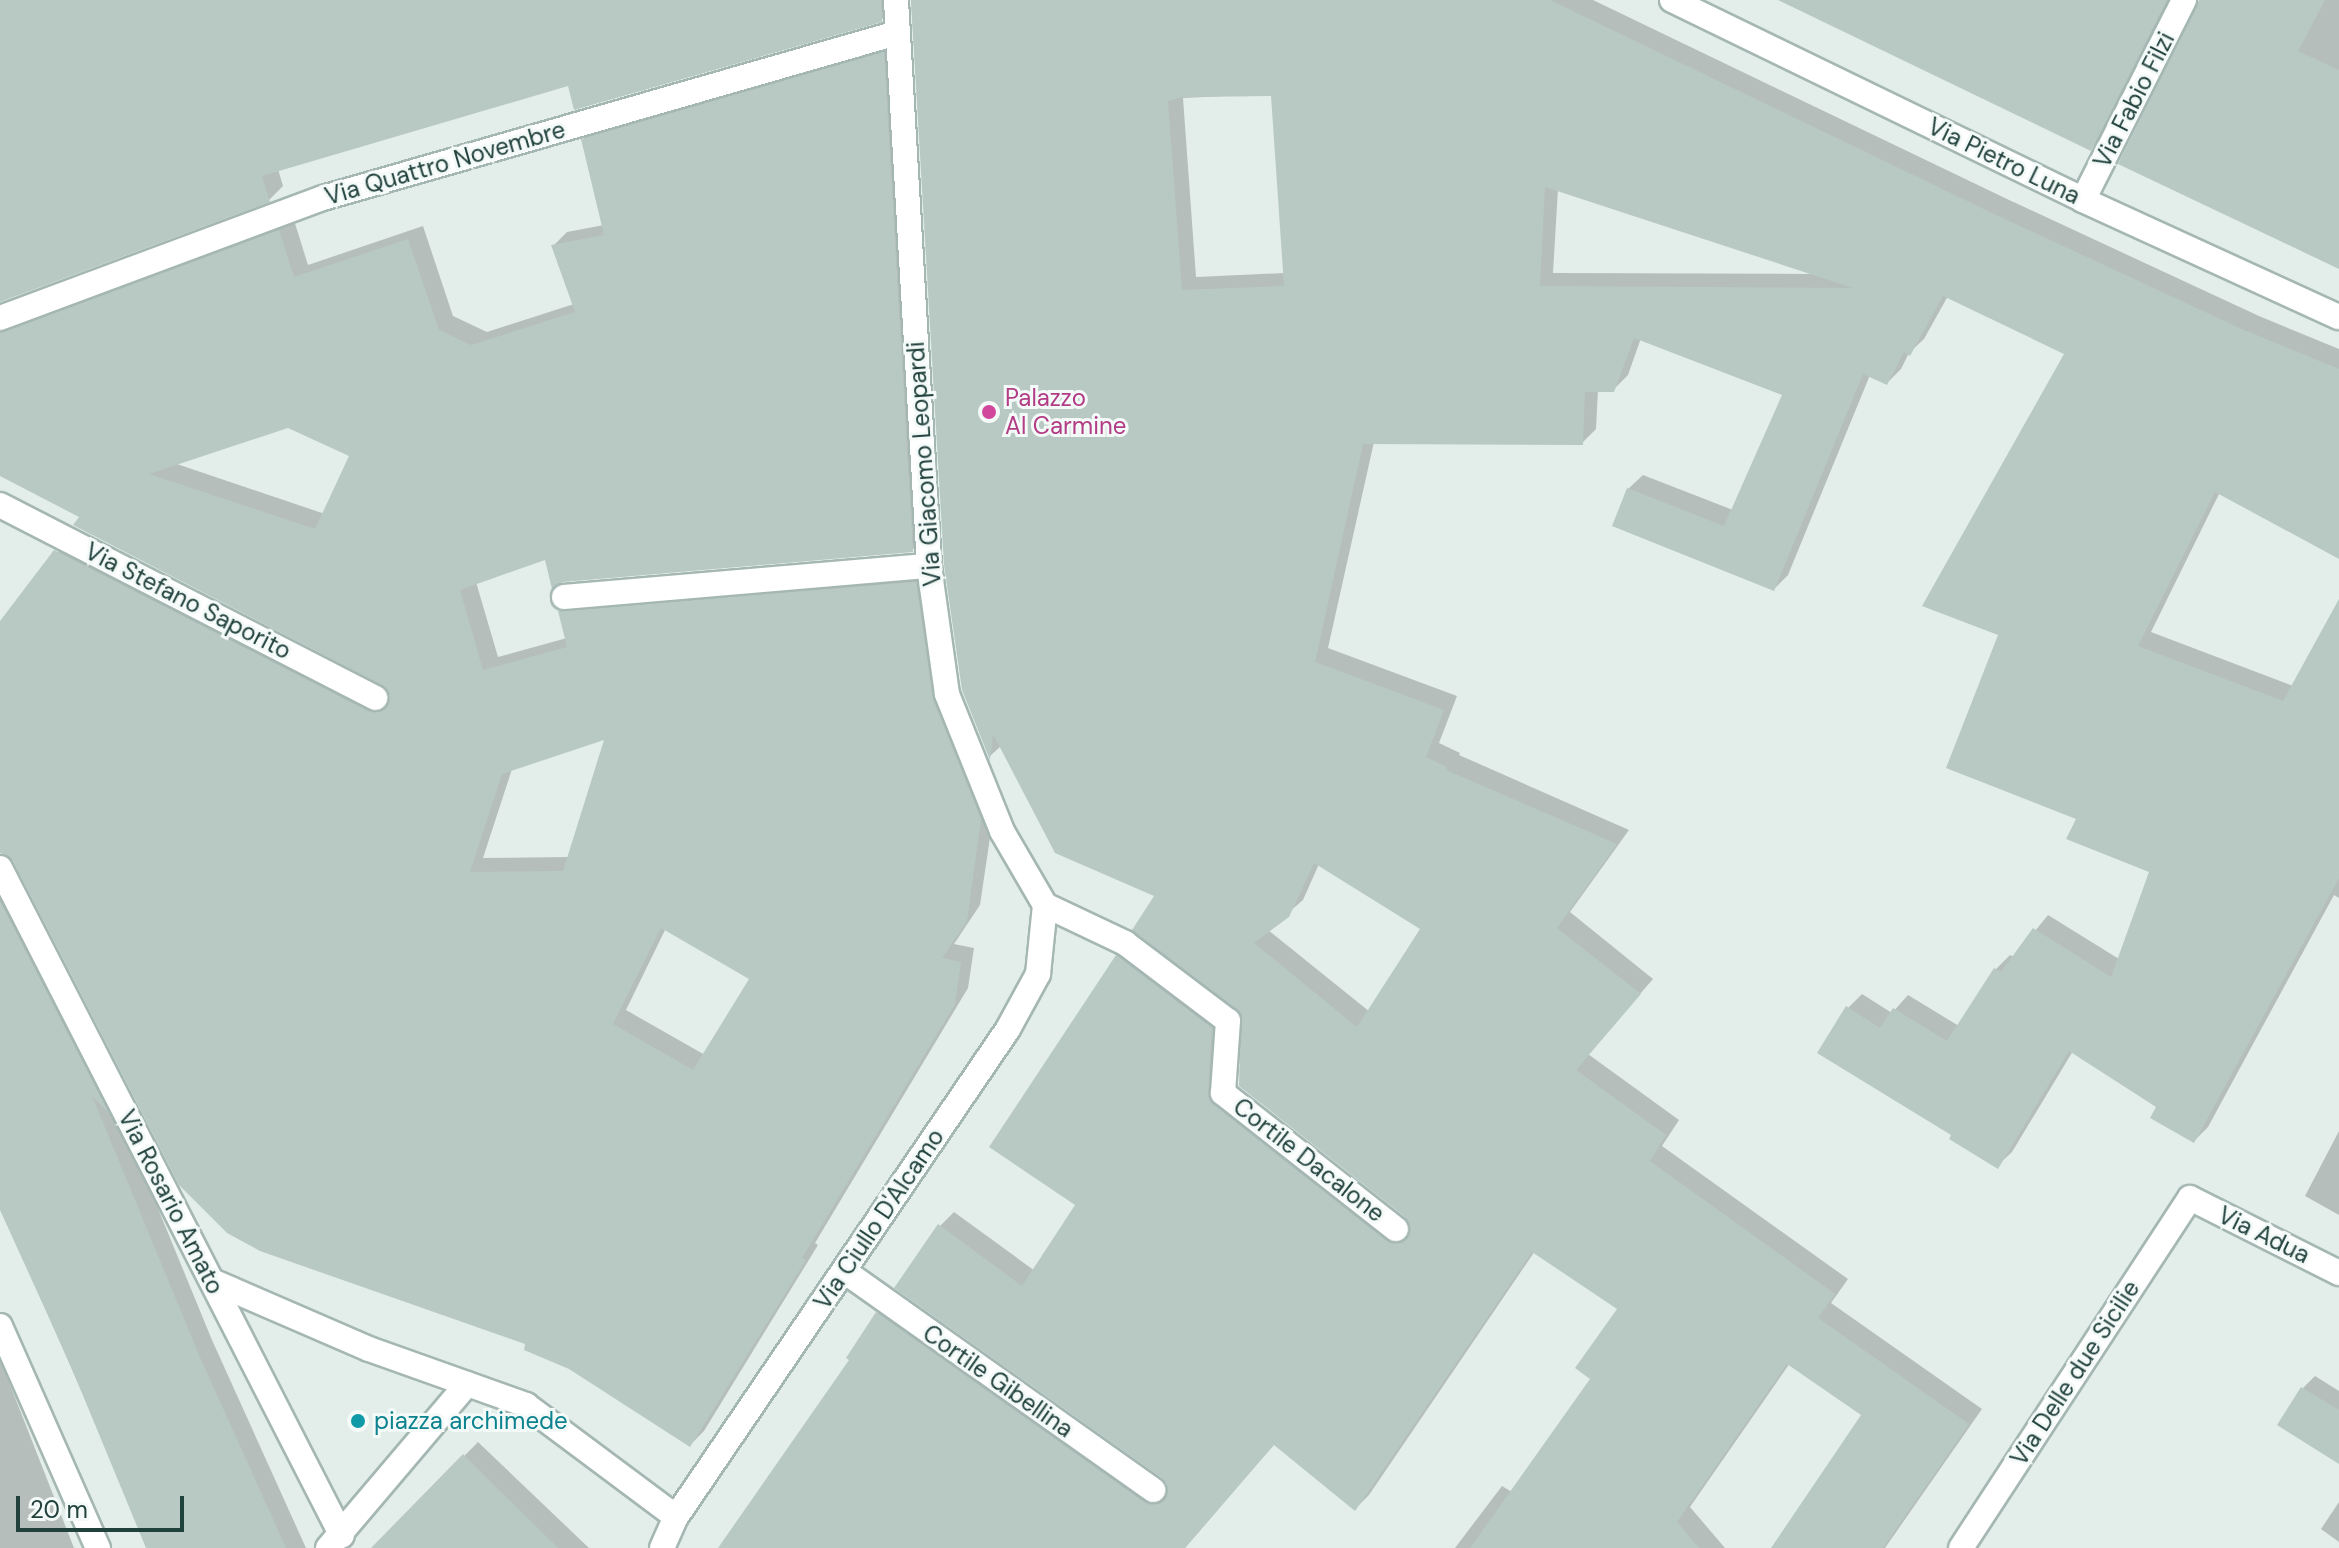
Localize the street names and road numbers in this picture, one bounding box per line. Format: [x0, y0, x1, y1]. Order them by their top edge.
street label: Via Fabio Filzi [2087, 27, 2181, 173]
street label: Via Pietro Luna [1923, 112, 2085, 210]
street label: Via Quattro Novembre [322, 115, 568, 211]
street label: Via Giacomo Leopardi [901, 341, 947, 587]
street label: Via Stefano Saporito [80, 537, 296, 665]
street label: Cortile Dacalone [1228, 1092, 1390, 1228]
street label: Via Rosario Amato [112, 1105, 230, 1299]
street label: Via Ciullo D'Alcamo [808, 1123, 950, 1315]
street label: Via Adua [2213, 1200, 2315, 1270]
street label: Via Delle due Sicilie [2004, 1275, 2146, 1471]
street label: Cortile Gibellina [917, 1319, 1079, 1443]

